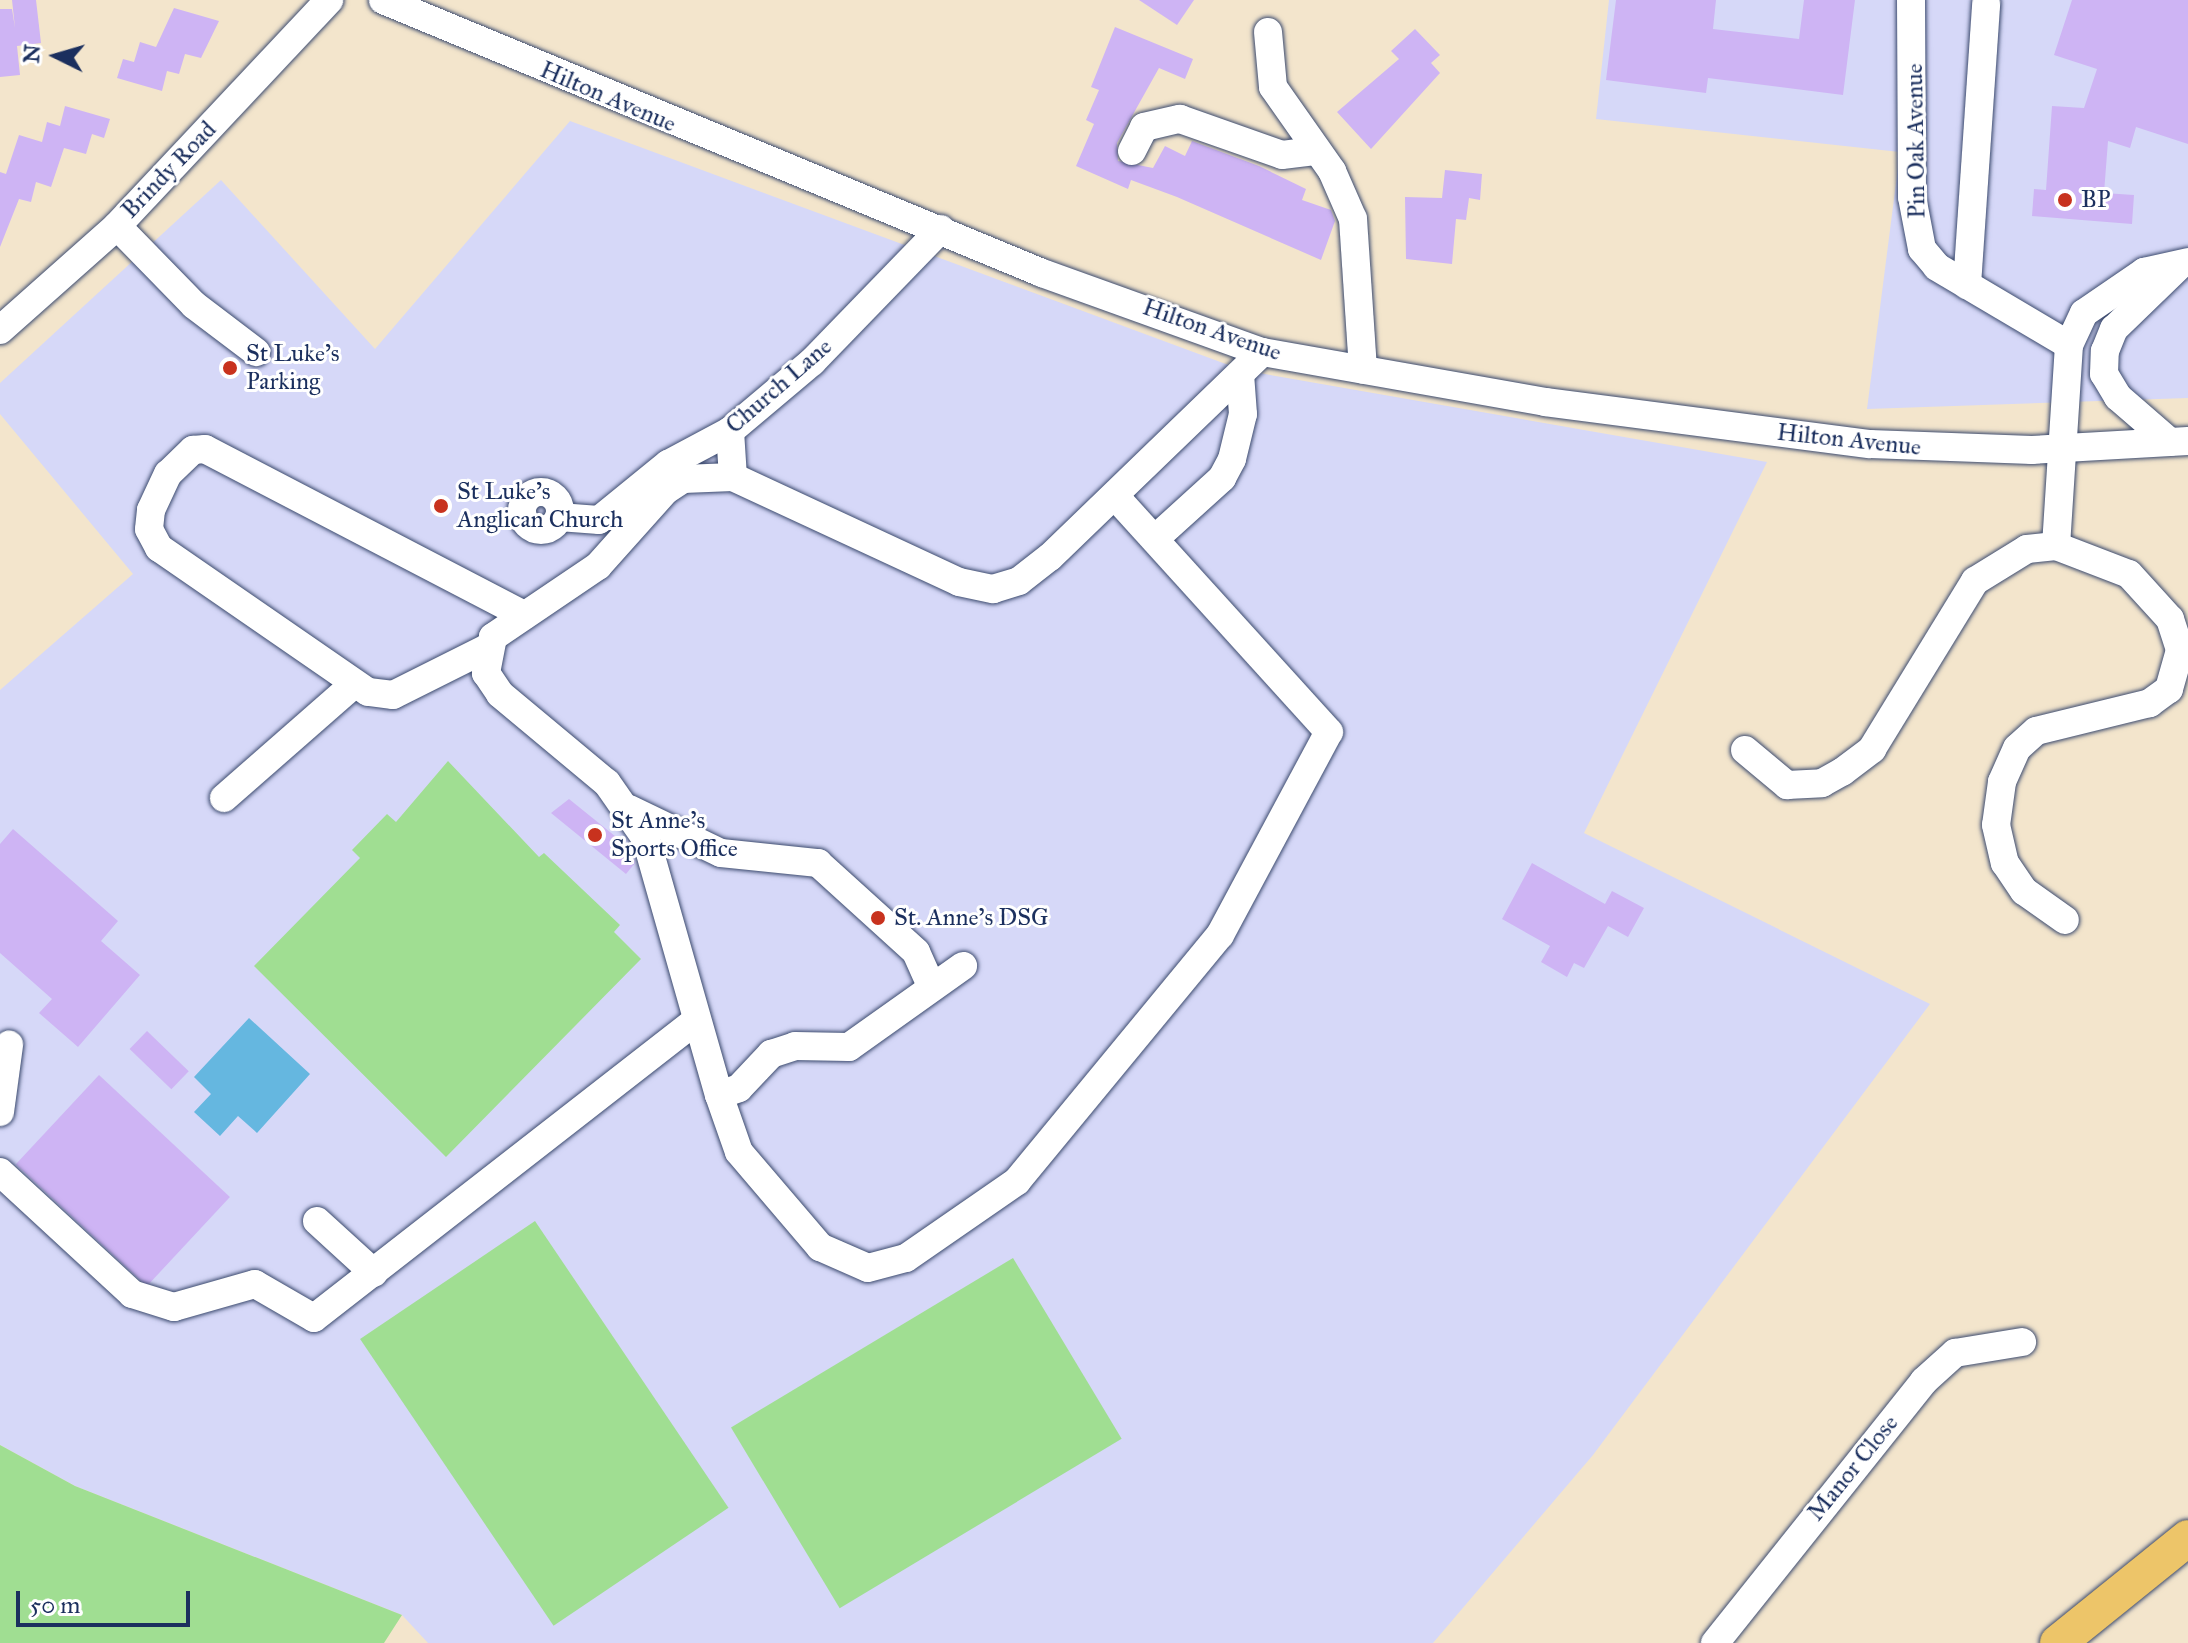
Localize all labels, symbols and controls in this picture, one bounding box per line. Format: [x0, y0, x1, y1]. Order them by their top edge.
north arrow [16, 16, 96, 96]
text: N [17, 43, 46, 64]
street label: Hilton Avenue [536, 55, 680, 139]
street label: Pin Oak Avenue [1900, 63, 1932, 219]
street label: Brindy Road [116, 115, 222, 225]
place label: BP [2081, 186, 2110, 214]
marker: BP [2056, 191, 2074, 209]
street label: Hilton Avenue [1139, 293, 1285, 367]
street label: Church Lane [720, 332, 838, 440]
place label: St Luke's Parking [246, 340, 339, 396]
marker: St Luke's Parking [221, 359, 239, 377]
street label: Hilton Avenue [1776, 418, 1922, 462]
place label: St Luke's Anglican Church [457, 478, 623, 534]
marker: St Luke's Anglican Church [432, 497, 450, 515]
place label: St Anne's Sports Office [611, 807, 738, 863]
marker: St Anne's Sports Office [586, 826, 604, 844]
place label: St. Anne's DSG [894, 904, 1049, 932]
marker: St. Anne's DSG [869, 909, 887, 927]
street label: Manor Close [1802, 1409, 1904, 1527]
scale bar [20, 1575, 194, 1625]
text: 50 m [30, 1590, 80, 1620]

